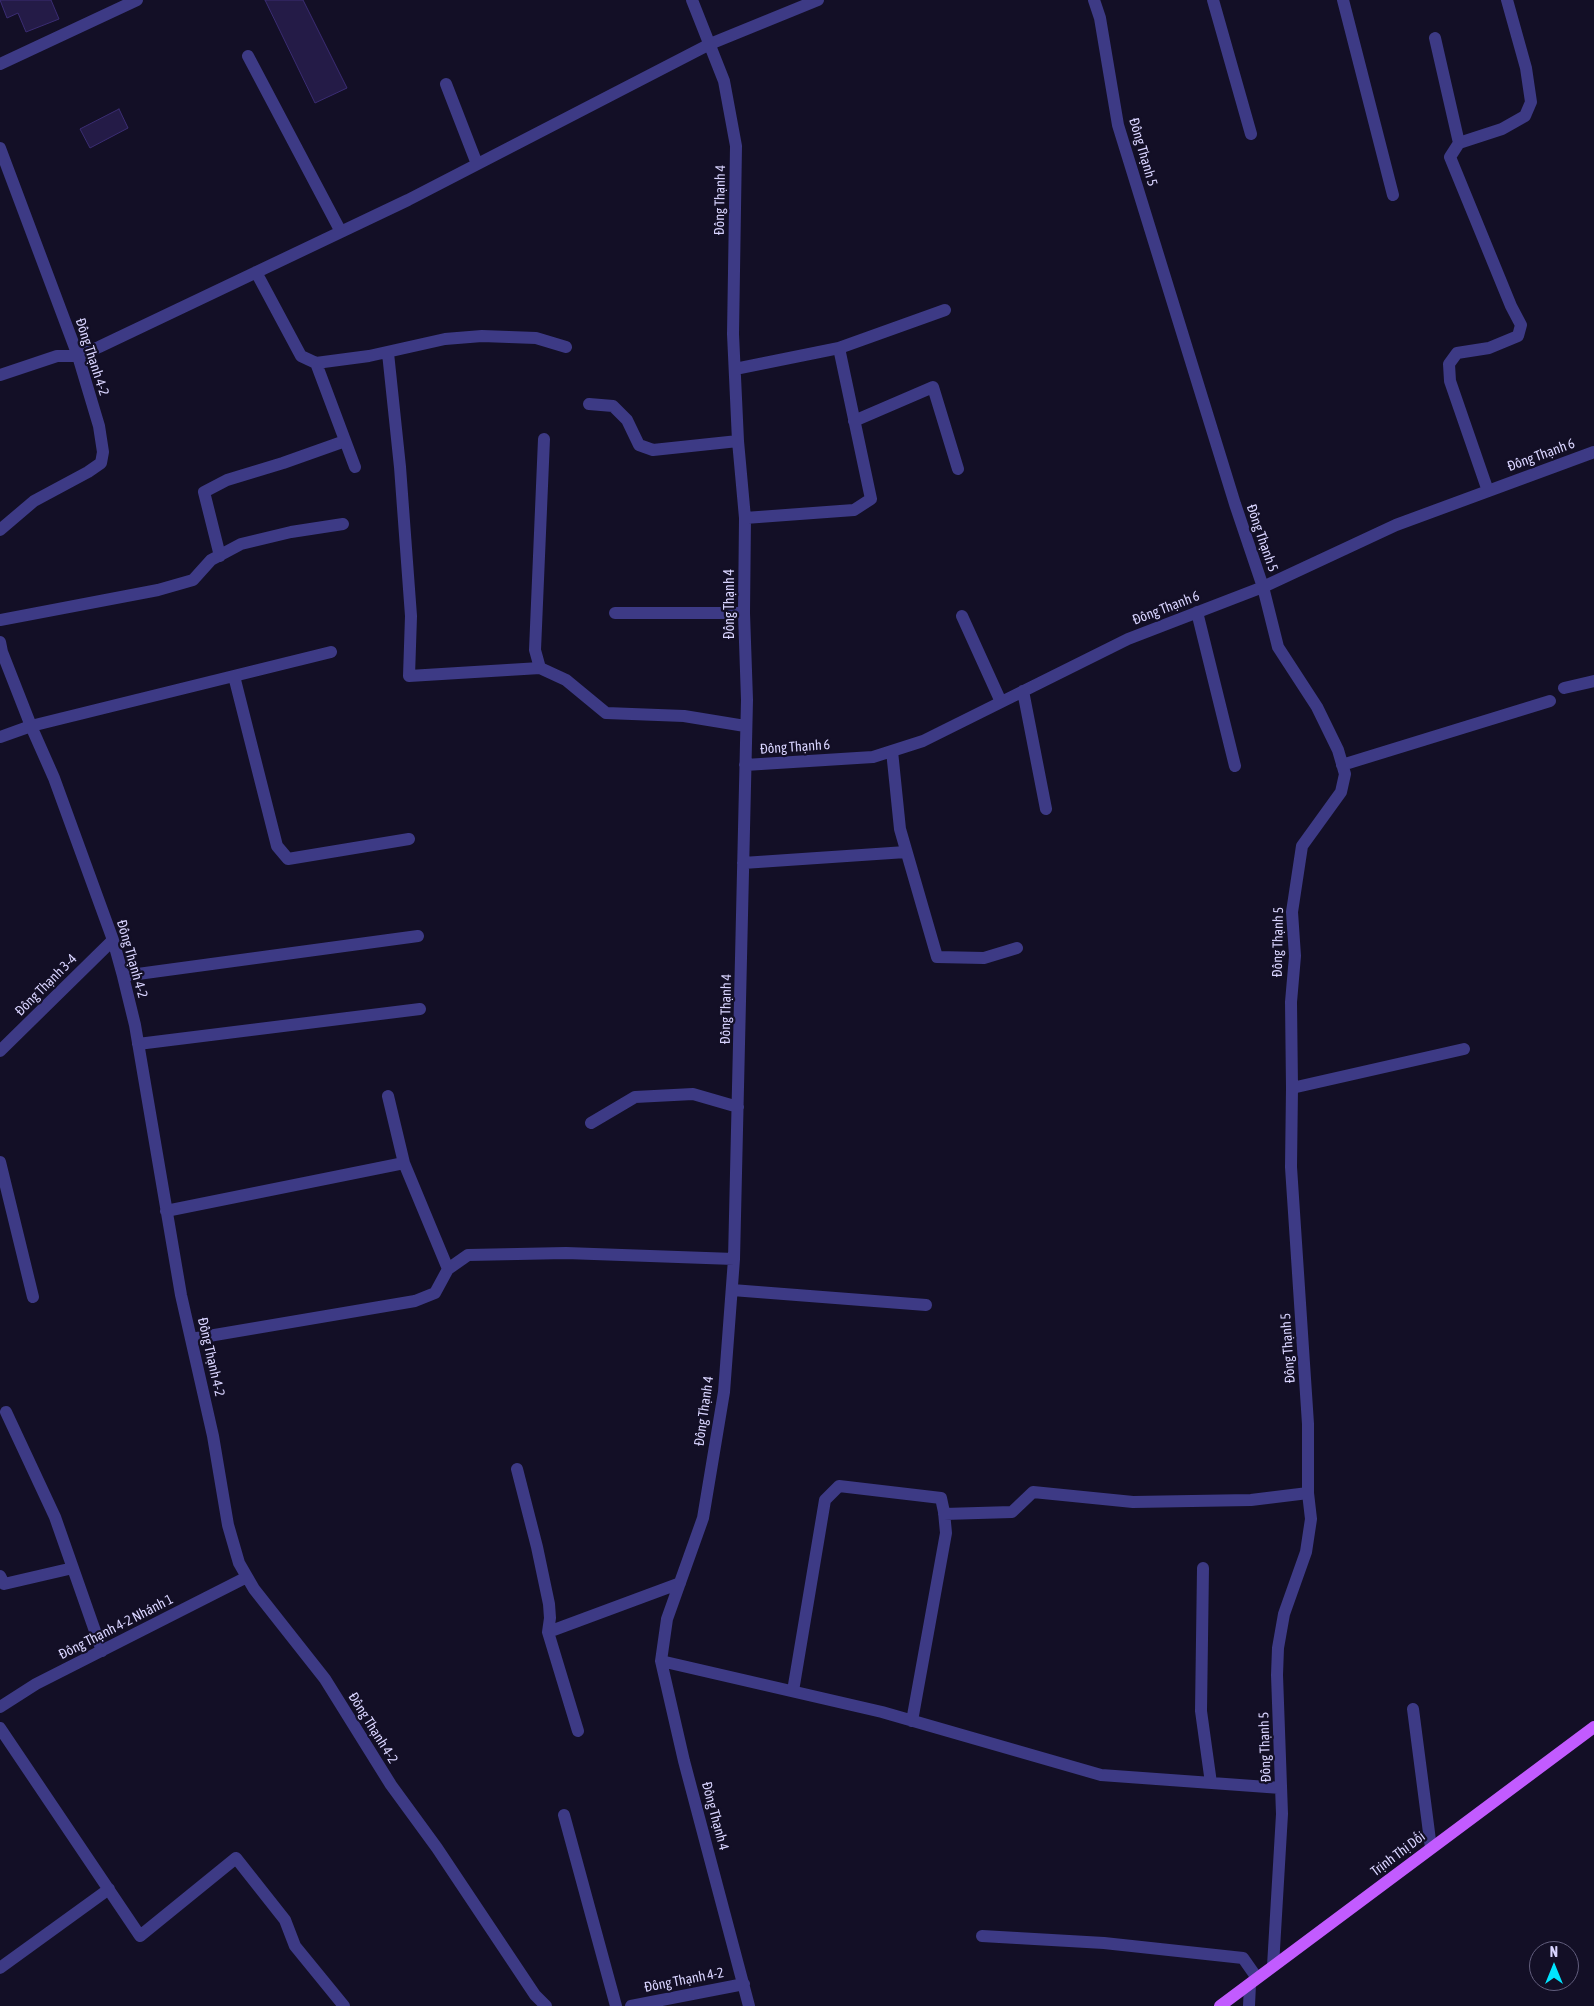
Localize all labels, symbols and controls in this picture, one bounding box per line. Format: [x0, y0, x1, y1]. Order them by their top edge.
street label: Đông Thạnh 5 [1125, 116, 1161, 188]
street label: Đông Thạnh 4 [711, 165, 729, 235]
street label: Đông Thạnh 4-2 [72, 316, 112, 398]
street label: Đông Thạnh 6 [1505, 435, 1577, 475]
street label: Đông Thạnh 5 [1243, 502, 1281, 574]
street label: Đông Thạnh 4 [722, 569, 738, 639]
street label: Đông Thạnh 6 [1130, 588, 1202, 628]
street label: Đông Thạnh 6 [759, 736, 831, 758]
street label: Đông Thạnh 5 [1269, 907, 1287, 977]
street label: Đông Thạnh 4-2 [113, 918, 151, 1000]
street label: Đông Thạnh 3-4 [12, 951, 80, 1019]
street label: Đông Thạnh 4 [717, 974, 735, 1044]
street label: Đông Thạnh 5 [1277, 1312, 1299, 1384]
street label: Đông Thạnh 4-2 [194, 1316, 228, 1398]
street label: Đông Thạnh 4 [691, 1375, 717, 1447]
street label: Đông Thạnh 4-2 Nhánh 1 [56, 1591, 176, 1663]
street label: Đông Thạnh 4-2 [345, 1689, 401, 1767]
street label: Đông Thạnh 5 [1255, 1712, 1275, 1782]
street label: Đông Thạnh 4 [698, 1780, 732, 1852]
street label: Trịnh Thị Dối [1368, 1828, 1428, 1880]
north arrow [1529, 1941, 1579, 1991]
text: N [1550, 1944, 1558, 1960]
street label: Đông Thạnh 4-2 [643, 1964, 725, 1996]

